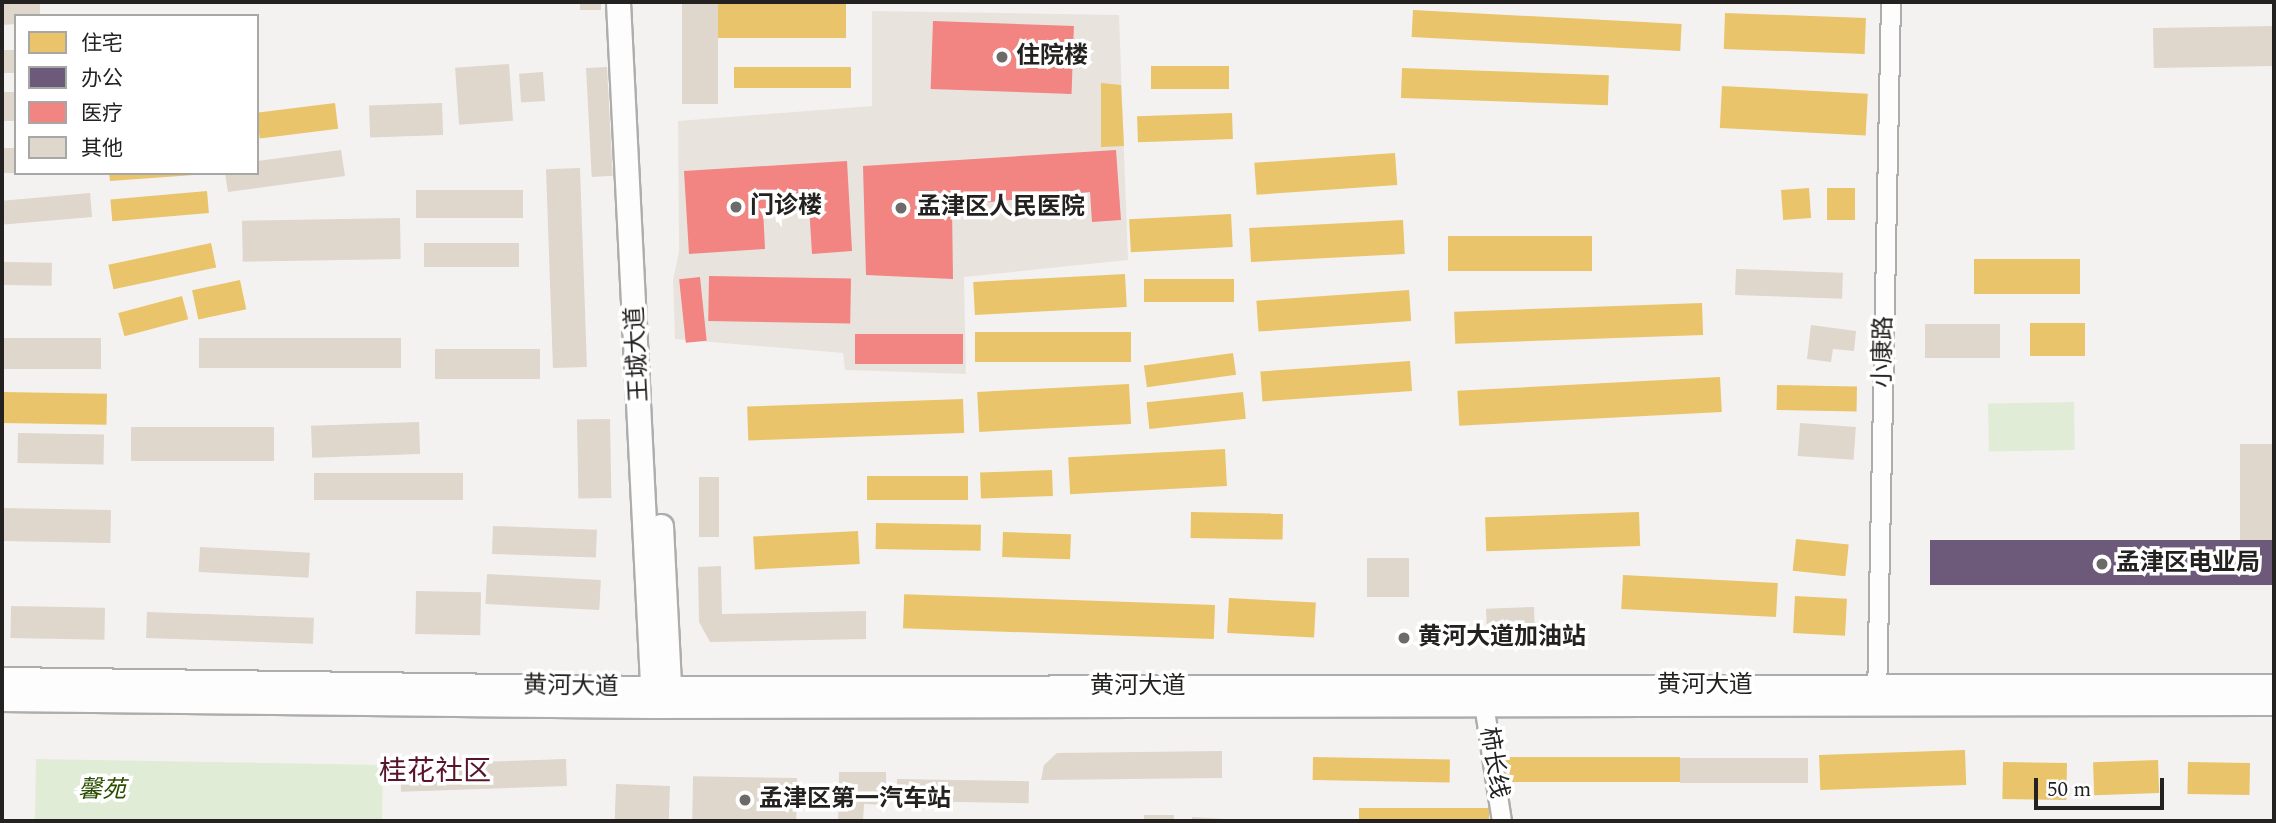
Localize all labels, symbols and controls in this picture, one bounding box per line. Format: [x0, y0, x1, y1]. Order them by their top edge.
legend [14, 14, 259, 175]
text: 住宅 [81, 28, 123, 60]
place label: 住院楼 [1016, 43, 1088, 71]
marker: 住院楼 [994, 49, 1010, 65]
text: 办公 [81, 63, 123, 95]
text: 医疗 [81, 98, 123, 130]
text: 其他 [81, 133, 123, 165]
place label: 门诊楼 [750, 193, 822, 221]
place label: 孟津区人民医院 [917, 194, 1085, 222]
marker: 孟津区人民医院 [891, 198, 911, 218]
marker: 门诊楼 [728, 199, 744, 215]
street label: 王城大道 [621, 305, 655, 403]
street label: 小康路 [1869, 316, 1899, 388]
place label: 孟津区电业局 [2116, 550, 2260, 578]
marker: 孟津区电业局 [2094, 556, 2110, 572]
place label: 黄河大道加油站 [1418, 624, 1586, 652]
marker: 黄河大道加油站 [1396, 630, 1412, 646]
street label: 黄河大道 [523, 672, 619, 702]
street label: 黄河大道 [1657, 672, 1753, 700]
street label: 黄河大道 [1090, 673, 1186, 701]
street label: 柿长线 [1473, 725, 1513, 801]
district label: 桂花社区 [379, 755, 491, 789]
scale bar [2038, 764, 2168, 808]
text: 50 m [2047, 774, 2091, 806]
park label: 馨苑 [78, 777, 126, 805]
place label: 孟津区第一汽车站 [759, 786, 951, 814]
marker: 孟津区第一汽车站 [737, 792, 753, 808]

